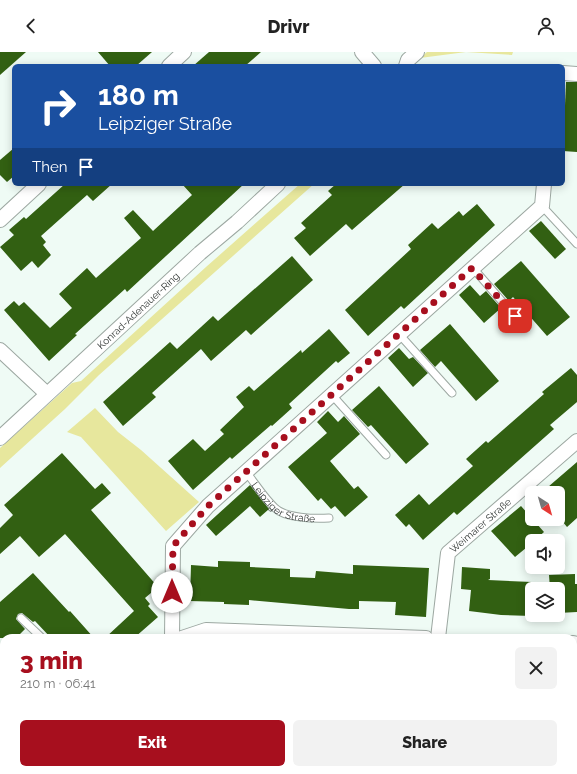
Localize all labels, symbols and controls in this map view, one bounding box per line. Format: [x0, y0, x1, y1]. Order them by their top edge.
icon: back [20, 15, 42, 37]
icon: person [535, 15, 557, 37]
text: Drivr [267, 16, 310, 37]
text: 180 m [98, 79, 179, 112]
icon: right [32, 80, 84, 132]
text: Leipziger Straße [98, 113, 232, 134]
icon: arrive [75, 156, 97, 178]
text: Then [32, 158, 67, 176]
street label: Konrad-Adenauer-Ring [95, 270, 181, 351]
pin [498, 299, 532, 333]
icon: arrive [504, 305, 526, 327]
street label: Leipziger Straße [250, 480, 316, 524]
north arrow [525, 486, 565, 526]
map controls [525, 486, 565, 622]
street label: Weimarer Straße [447, 496, 513, 555]
button: sound [525, 534, 565, 574]
position arrow [151, 571, 193, 613]
button: layers [525, 582, 565, 622]
text: 3 min [20, 646, 83, 675]
button: close [515, 647, 557, 689]
text: 210 m · 06:41 [20, 676, 96, 691]
button: Exit [20, 720, 285, 766]
button: Share [293, 720, 557, 766]

